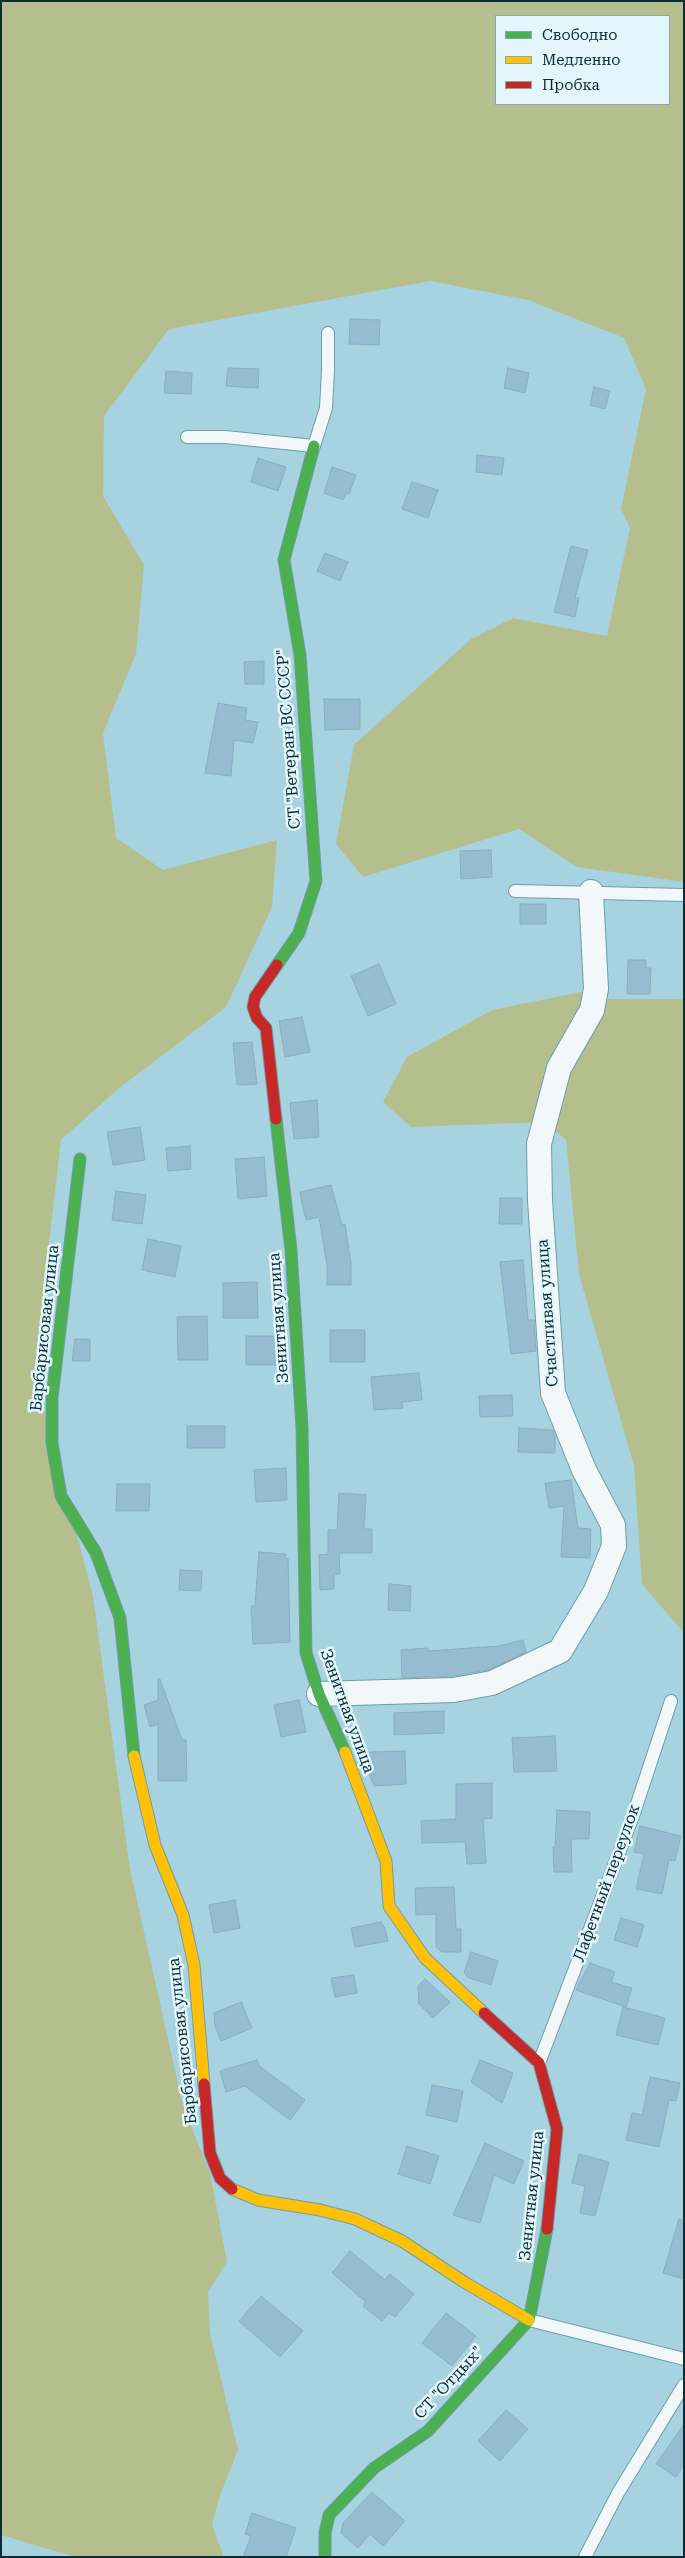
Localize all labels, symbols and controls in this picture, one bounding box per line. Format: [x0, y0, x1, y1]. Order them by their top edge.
legend [495, 15, 670, 105]
text: Свободно [542, 26, 617, 44]
text: Медленно [542, 51, 621, 69]
text: Пробка [542, 76, 600, 94]
street label: СТ "Ветеран ВС СССР" [273, 648, 305, 830]
street label: Счастливая улица [533, 1238, 563, 1388]
street label: Барбарисовая улица [27, 1244, 63, 1412]
street label: Зенитная улица [265, 1252, 293, 1384]
street label: Зенитная улица [316, 1646, 378, 1776]
street label: Лафетный переулок [570, 1802, 644, 1964]
street label: Барбарисовая улица [165, 1957, 201, 2125]
street label: Зенитная улица [516, 2130, 548, 2262]
street label: СТ "Отдых" [410, 2343, 488, 2423]

